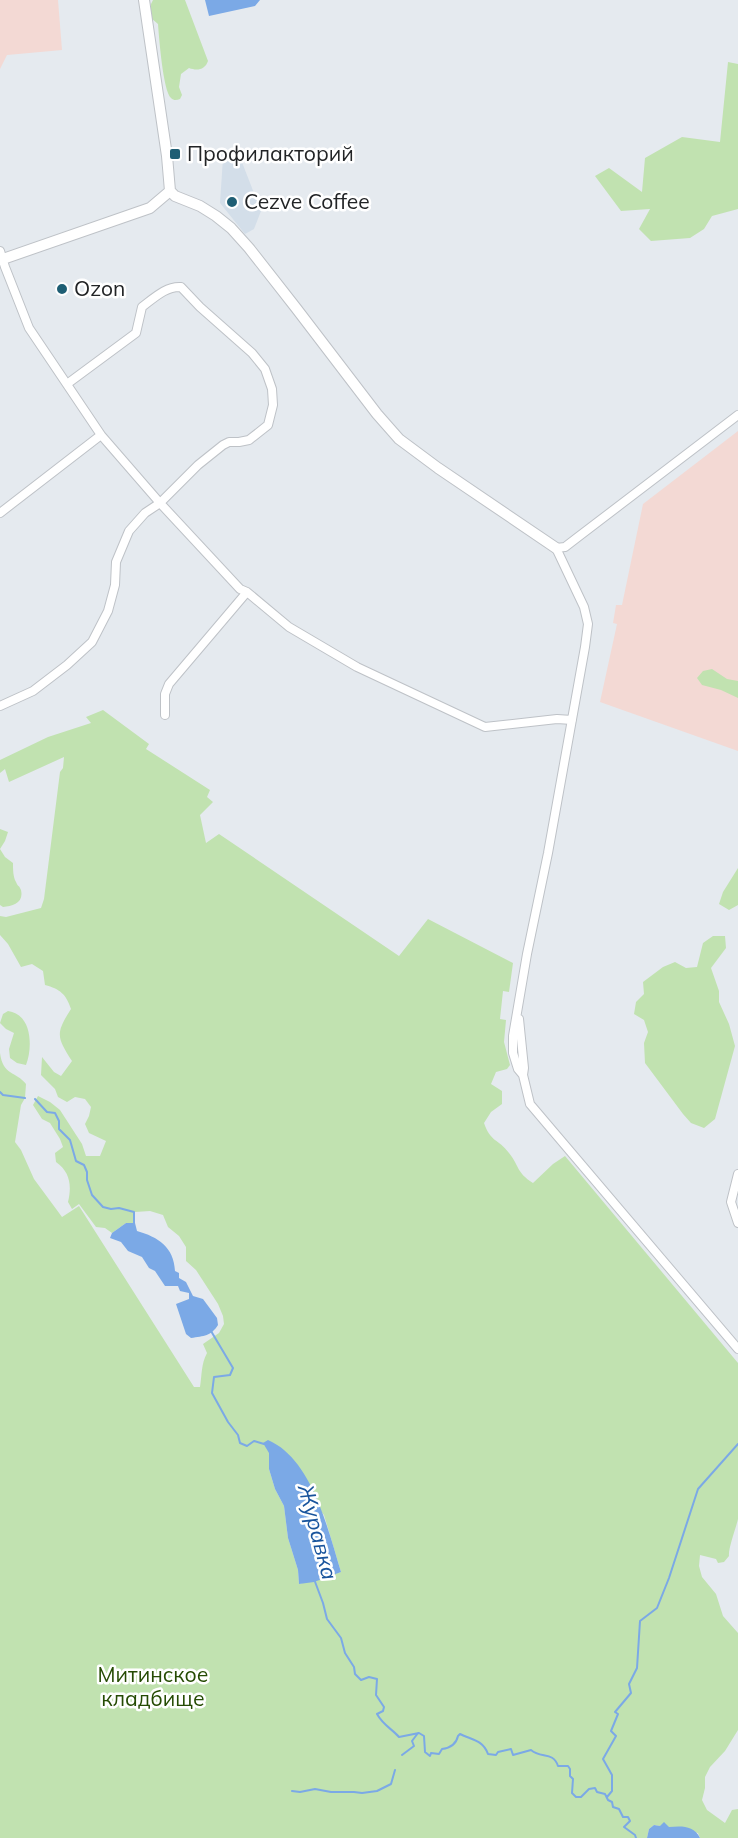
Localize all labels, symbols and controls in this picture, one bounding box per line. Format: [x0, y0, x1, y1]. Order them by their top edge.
place label: Профилакторий [187, 140, 354, 166]
marker: Профилакторий [168, 147, 182, 161]
place label: Cezve Coffee [244, 188, 370, 214]
marker: Cezve Coffee [225, 195, 239, 209]
place label: Ozon [74, 275, 125, 301]
marker: Ozon [55, 282, 69, 296]
water label: Журавка [292, 1480, 344, 1583]
park label: Митинское кладбище [98, 1661, 208, 1711]

